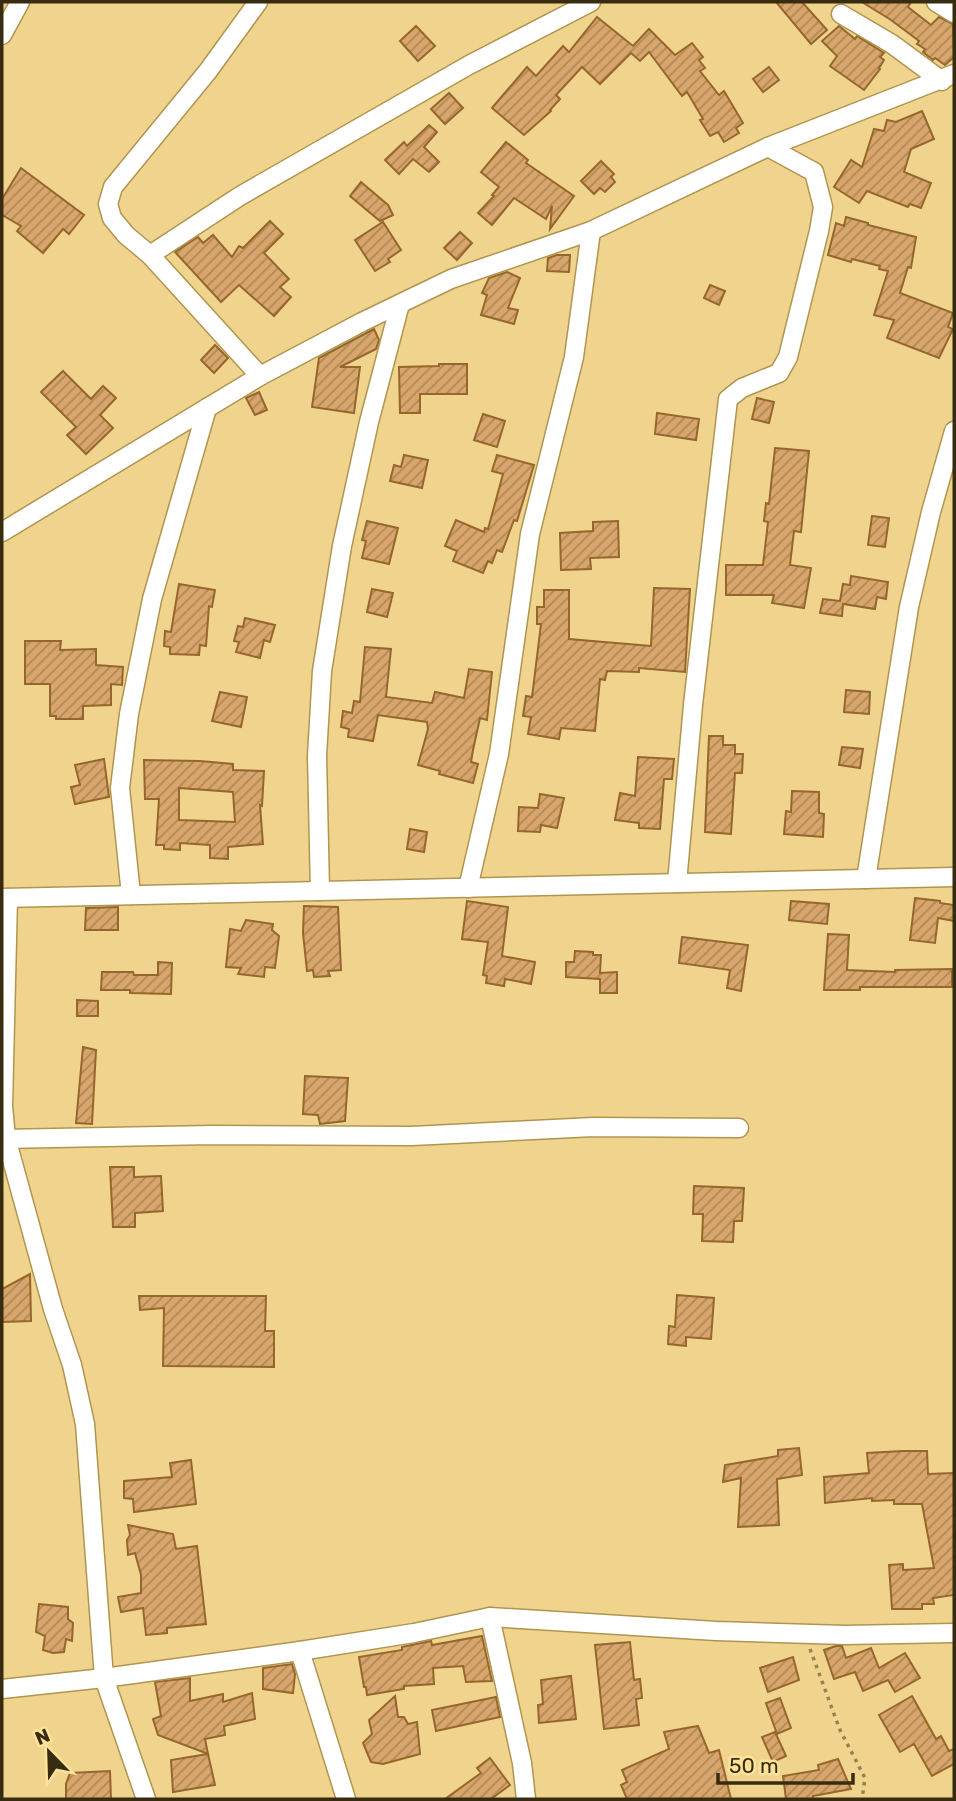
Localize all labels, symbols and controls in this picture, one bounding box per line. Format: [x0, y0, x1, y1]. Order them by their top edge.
north arrow [14, 1717, 84, 1787]
text: N [32, 1724, 53, 1750]
scale bar [718, 1742, 853, 1786]
text: 50 m [729, 1753, 779, 1778]

